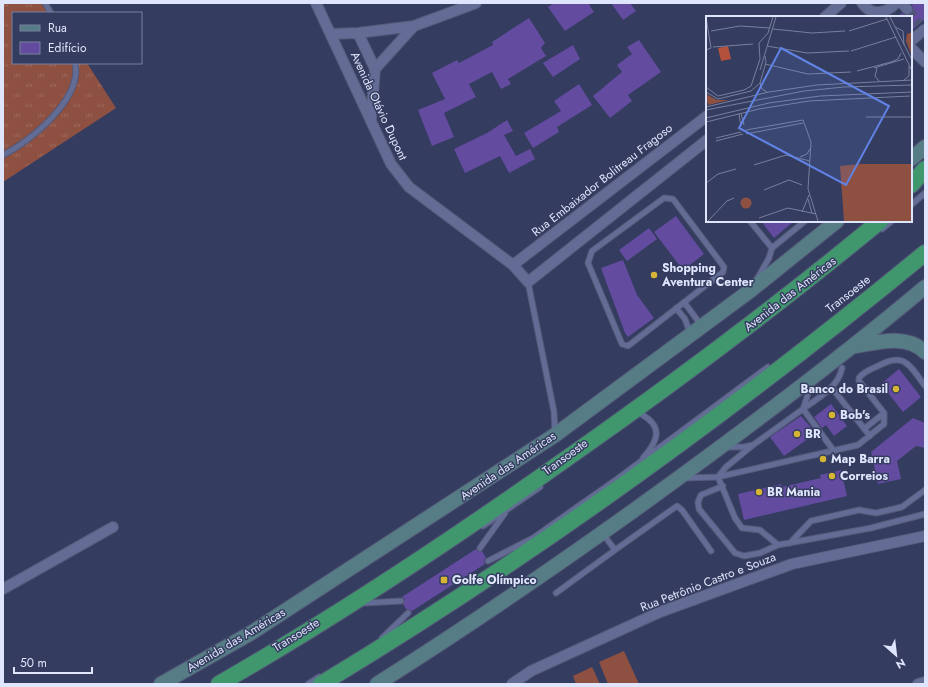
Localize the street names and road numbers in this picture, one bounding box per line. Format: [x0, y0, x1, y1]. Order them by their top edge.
street label: Avenida Otávio Dupont [346, 49, 412, 163]
street label: Rua Embaixador Bolitreau Fragoso [528, 119, 677, 241]
street label: Avenida das Américas [740, 252, 840, 336]
street label: Transoeste [822, 271, 874, 317]
street label: Avenida das Américas [456, 427, 560, 505]
street label: Transoeste [539, 434, 591, 480]
street label: Rua Petrônio Castro e Souza [638, 548, 779, 616]
street label: Avenida das Américas [183, 603, 289, 677]
street label: Transoeste [269, 614, 323, 656]

